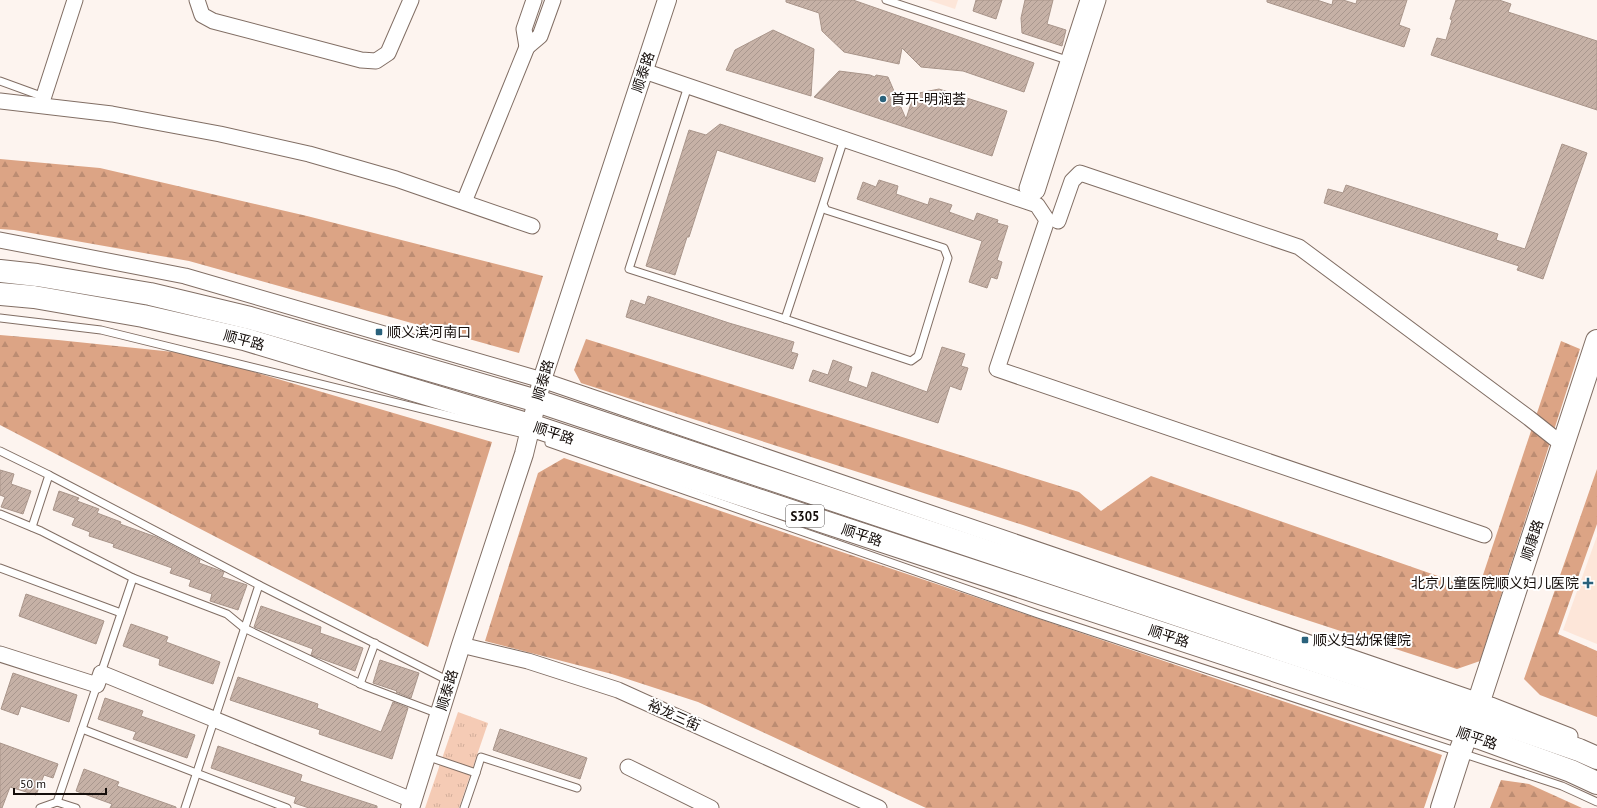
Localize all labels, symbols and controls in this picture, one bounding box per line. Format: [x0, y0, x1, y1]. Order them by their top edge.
street label: 顺泰路 [628, 49, 658, 95]
place label: 首开-明润荟 [891, 90, 966, 108]
marker: 首开-明润荟 [878, 94, 888, 104]
place label: 顺义滨河南口 [387, 323, 471, 341]
street label: 顺平路 [221, 326, 267, 354]
marker: 顺义滨河南口 [374, 327, 384, 337]
street label: 顺泰路 [529, 357, 557, 403]
street label: 顺平路 [531, 418, 577, 448]
road number: S305 [786, 505, 824, 527]
street label: 顺康路 [1517, 517, 1547, 563]
street label: 顺平路 [839, 520, 885, 550]
place label: 北京儿童医院顺义妇儿医院 [1411, 574, 1579, 592]
marker: 北京儿童医院顺义妇儿医院 [1582, 577, 1594, 589]
street label: 顺平路 [1146, 621, 1192, 651]
place label: 顺义妇幼保健院 [1313, 631, 1411, 649]
marker: 顺义妇幼保健院 [1300, 635, 1310, 645]
street label: 顺泰路 [432, 667, 462, 713]
street label: 裕龙三街 [645, 695, 703, 735]
street label: 顺平路 [1454, 723, 1500, 753]
scale bar [14, 770, 106, 796]
text: 50 m [20, 776, 46, 791]

